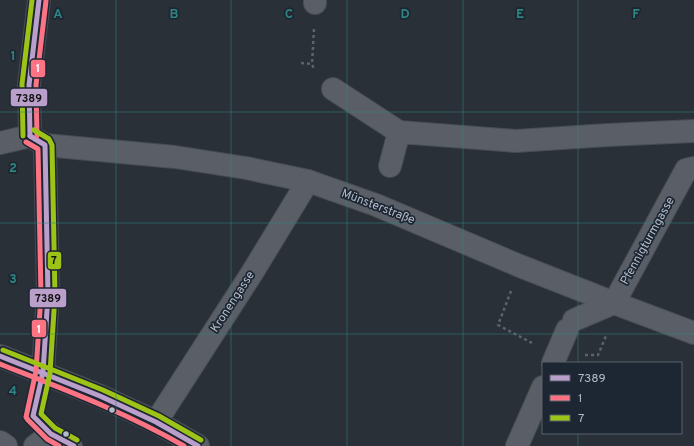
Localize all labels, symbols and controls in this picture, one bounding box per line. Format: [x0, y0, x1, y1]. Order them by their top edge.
text: A [53, 7, 63, 23]
text: B [170, 7, 179, 23]
text: C [285, 7, 293, 23]
text: D [400, 7, 410, 23]
text: E [516, 7, 524, 23]
text: F [632, 7, 640, 23]
text: 1 [10, 49, 16, 65]
line badge: 1 [30, 59, 46, 78]
text: 1 [36, 62, 40, 76]
line badge: 7389 [10, 88, 48, 107]
text: 7389 [16, 92, 42, 106]
text: 2 [9, 161, 17, 177]
street label: Münsterstraße [339, 186, 417, 228]
street label: Pfennigturmgasse [617, 194, 679, 288]
line badge: 7 [47, 251, 62, 270]
text: 7 [51, 254, 57, 268]
street label: Kronengasse [207, 268, 259, 336]
text: 3 [9, 272, 17, 288]
line badge: 7389 [29, 288, 67, 308]
text: 7389 [35, 292, 61, 306]
line badge: 1 [31, 319, 47, 338]
text: 1 [37, 323, 41, 337]
legend [542, 362, 682, 434]
text: 7389 [578, 371, 606, 387]
text: 4 [9, 384, 17, 400]
text: 1 [578, 391, 582, 407]
unlabelled marker [107, 405, 117, 415]
text: 7 [578, 411, 584, 427]
unlabelled marker [61, 429, 71, 439]

